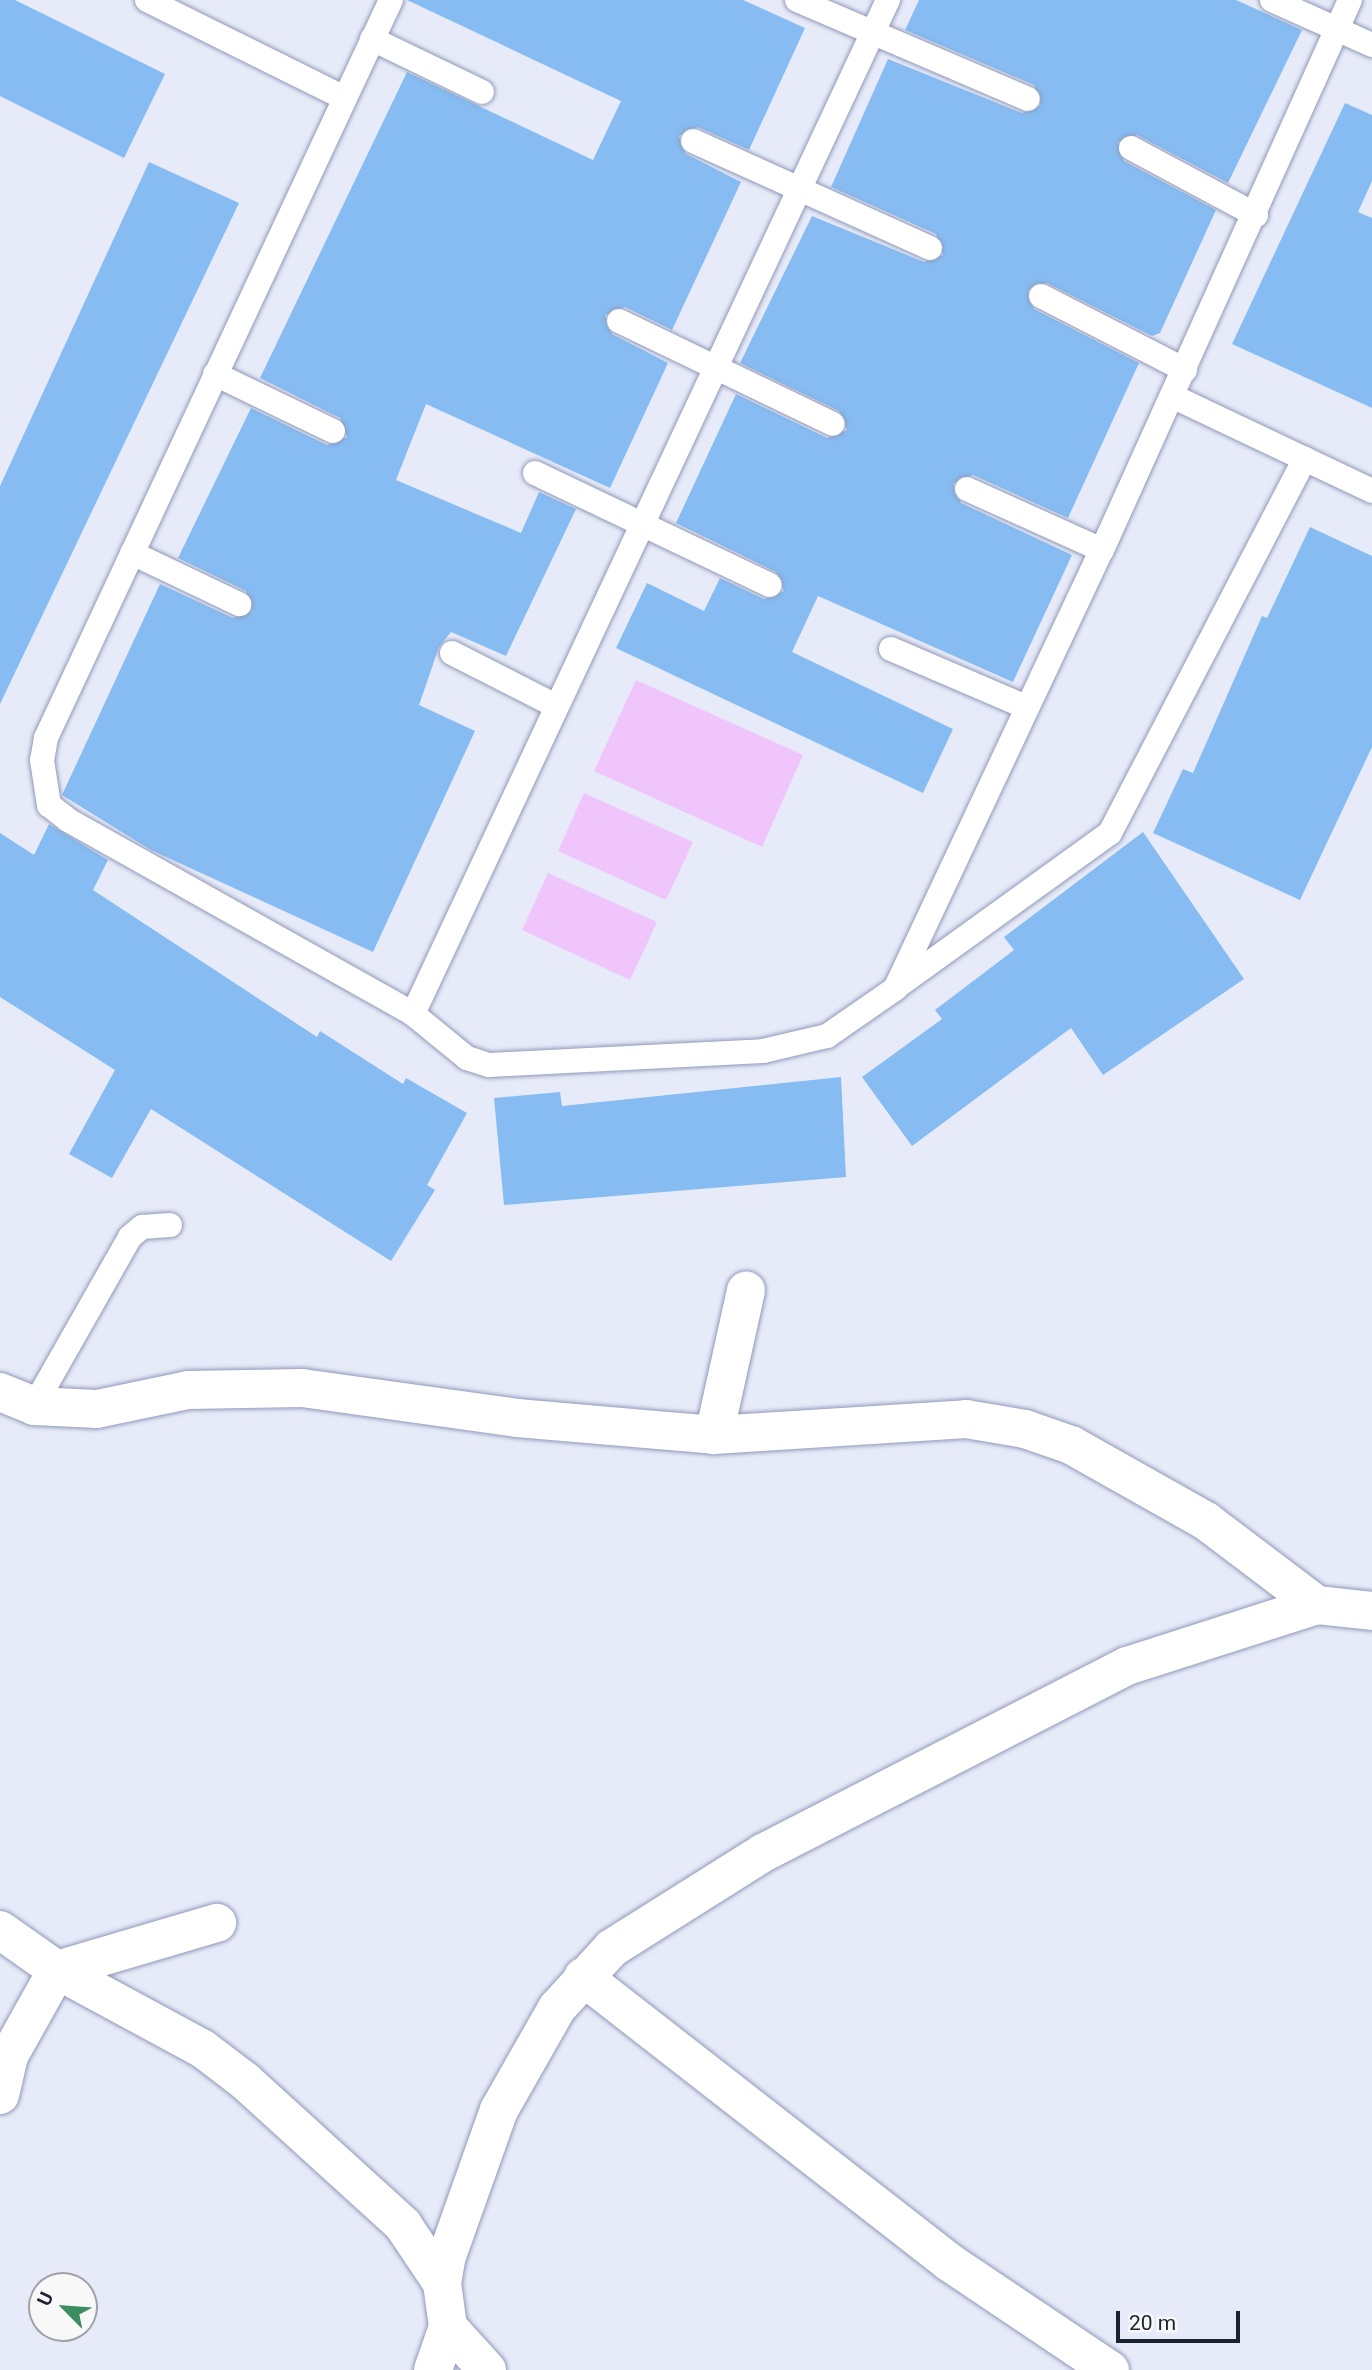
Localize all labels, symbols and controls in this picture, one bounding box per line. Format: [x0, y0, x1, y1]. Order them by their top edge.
north arrow [28, 2272, 98, 2342]
text: U [32, 2288, 58, 2309]
scale bar [1120, 2296, 1244, 2340]
text: 20 m [1129, 2311, 1176, 2335]

